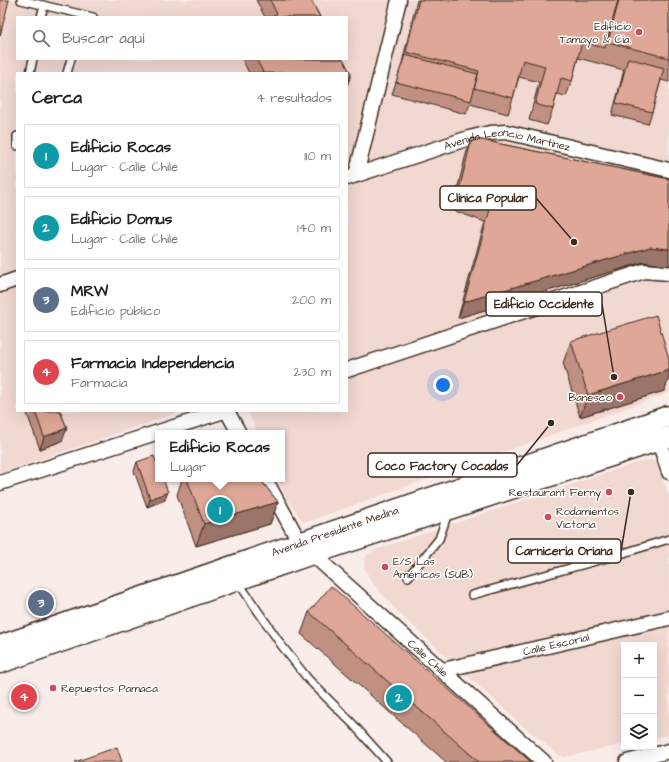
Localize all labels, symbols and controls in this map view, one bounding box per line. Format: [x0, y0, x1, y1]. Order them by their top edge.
search box [16, 16, 348, 60]
place label: Edificio Tamayo & Cia. [559, 19, 632, 48]
icon: search [30, 27, 52, 49]
marker: Edificio Tamayo & Cia. [634, 27, 644, 37]
text: Buscar aquí [62, 28, 144, 49]
text: Cerca [32, 86, 82, 110]
text: 4 resultados [256, 89, 332, 107]
street label: Avenida Leoncio Martínez [442, 125, 572, 155]
text: Edificio Rocas [71, 137, 171, 158]
text: 1 [45, 147, 47, 165]
text: 110 m [304, 147, 331, 165]
text: Lugar · Calle Chile [71, 158, 178, 176]
callout: Clínica Popular [440, 186, 536, 210]
text: Clínica Popular [448, 190, 529, 208]
text: Edificio Domus [71, 209, 172, 230]
text: 2 [42, 219, 50, 237]
text: 140 m [297, 219, 331, 237]
text: Lugar · Calle Chile [71, 230, 178, 248]
text: MRW [71, 281, 108, 302]
text: 3 [43, 291, 49, 309]
text: 200 m [292, 291, 331, 309]
callout: Edificio Occidente [486, 292, 602, 316]
text: Edificio Occidente [494, 296, 595, 313]
text: Edificio público [71, 302, 160, 320]
text: Farmacia Independencia [71, 353, 234, 374]
text: 4 [42, 363, 50, 381]
text: 230 m [293, 363, 331, 381]
text: Farmacia [71, 374, 127, 392]
your location [433, 375, 453, 395]
place label: Banesco [568, 390, 613, 405]
marker: Banesco [615, 392, 625, 402]
popup [155, 430, 285, 482]
text: Edificio Rocas [170, 437, 270, 458]
callout: Coco Factory Cocadas [368, 453, 517, 477]
text: Lugar [170, 458, 206, 476]
text: Coco Factory Cocadas [375, 458, 509, 476]
place label: Restaurant Ferny [509, 485, 601, 501]
marker: Restaurant Ferny [604, 487, 614, 497]
pin: 1 [207, 495, 233, 525]
street label: Avenida Presidente Medina [270, 503, 401, 560]
place label: Rodamientos Victoria [556, 504, 620, 532]
marker: Rodamientos Victoria [543, 512, 553, 522]
callout: Carnicería Oriana [508, 539, 621, 563]
text: Carnicería Oriana [515, 543, 613, 560]
place label: E/S Las Américas (SUB) [393, 554, 473, 582]
marker: E/S Las Américas (SUB) [380, 562, 390, 572]
pin: 3 [28, 588, 54, 618]
street label: Calle Escorial [522, 630, 591, 659]
street label: Calle Chile [404, 636, 451, 681]
map controls [621, 642, 657, 750]
button: + [621, 642, 657, 678]
button: − [621, 678, 657, 714]
place label: Repuestos Pamaca [61, 681, 158, 696]
pin: 4 [11, 682, 37, 712]
marker: Repuestos Pamaca [48, 683, 58, 693]
pin: 2 [386, 683, 412, 713]
button: layers [621, 714, 657, 750]

